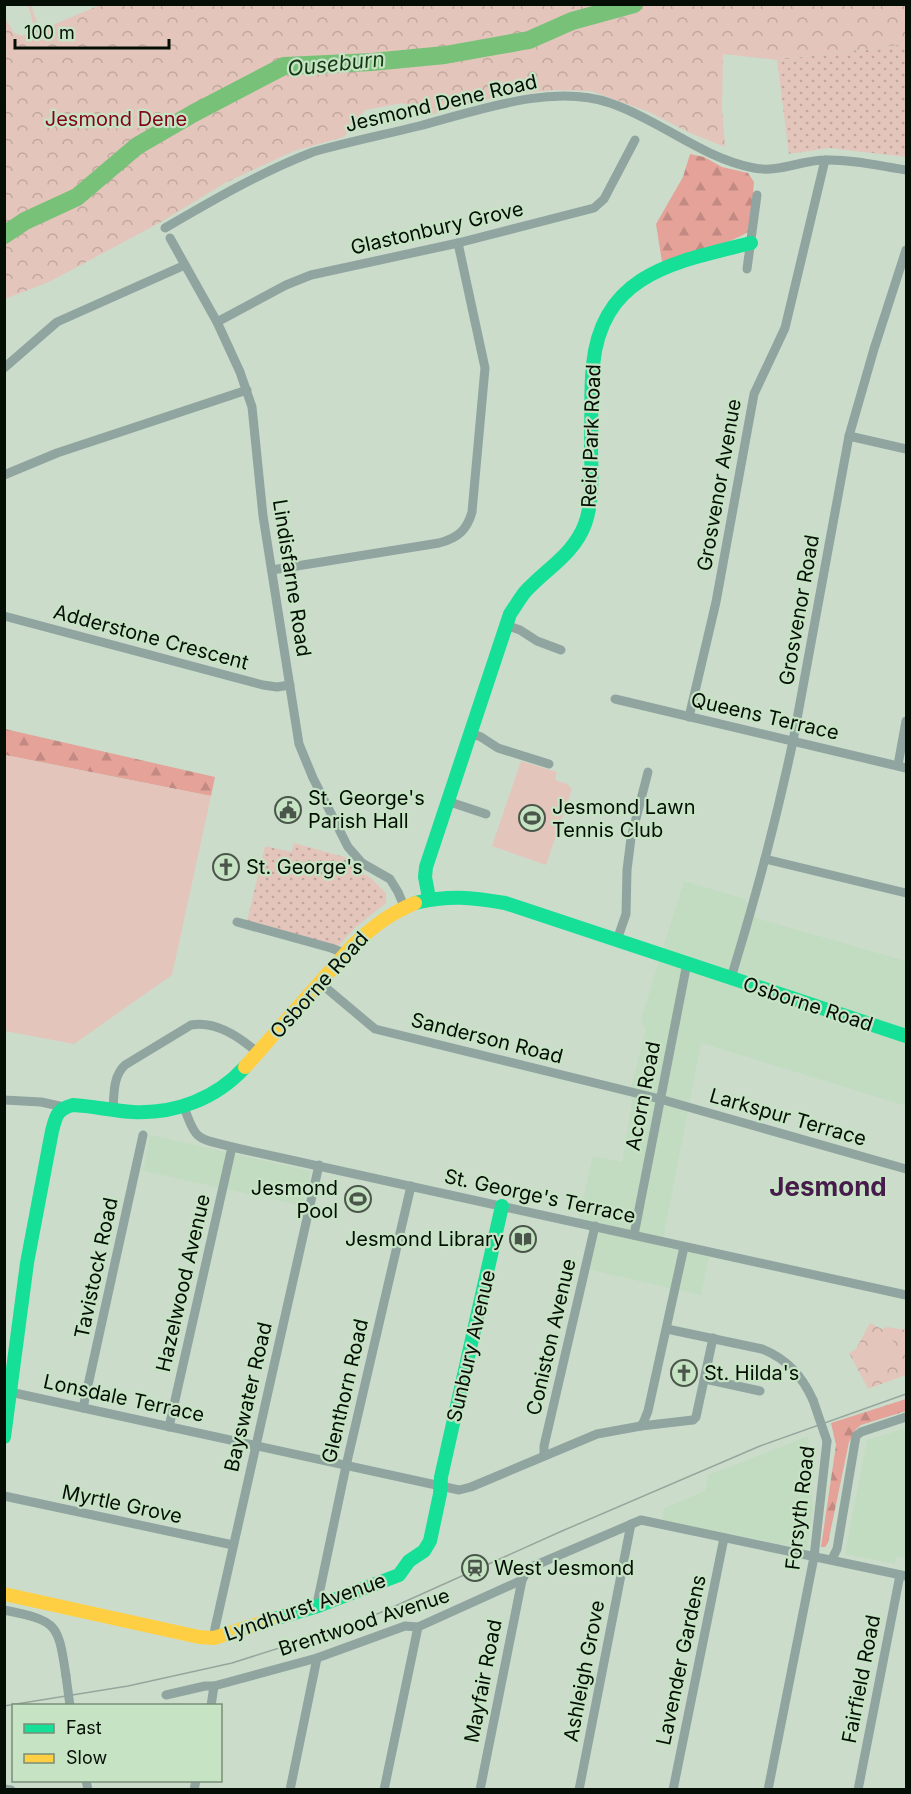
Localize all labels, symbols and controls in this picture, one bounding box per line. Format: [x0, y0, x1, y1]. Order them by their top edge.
scale bar [15, 12, 170, 50]
text: 100 m [24, 22, 75, 43]
water label: Ouseburn [286, 46, 386, 81]
street label: Jesmond Dene Road [343, 69, 539, 137]
park label: Jesmond Dene [45, 107, 187, 131]
street label: Glastonbury Grove [348, 196, 526, 260]
street label: Reid Park Road [577, 364, 605, 508]
street label: Grosvenor Avenue [692, 397, 746, 573]
street label: Lindisfarne Road [268, 498, 316, 658]
street label: Grosvenor Road [774, 533, 824, 687]
street label: Adderstone Crescent [51, 599, 252, 675]
street label: Queens Terrace [689, 687, 841, 745]
place label: St. George's Parish Hall [308, 786, 425, 833]
public building icon: St. George's Parish Hall [273, 795, 303, 825]
place label: Jesmond Lawn Tennis Club [552, 795, 696, 842]
sports icon: Jesmond Lawn Tennis Club [517, 803, 547, 833]
church icon: St. George's [211, 852, 241, 882]
place label: St. George's [246, 855, 363, 879]
street label: Osborne Road [265, 927, 373, 1043]
street label: Osborne Road [740, 972, 876, 1036]
street label: Sanderson Road [409, 1008, 565, 1068]
street label: Acorn Road [621, 1039, 665, 1153]
street label: Larkspur Terrace [707, 1083, 869, 1151]
street label: St. George's Terrace [442, 1164, 638, 1228]
district label: Jesmond [769, 1171, 887, 1202]
place label: Jesmond Pool [251, 1176, 338, 1223]
sports icon: Jesmond Pool [343, 1184, 373, 1214]
street label: Hazelwood Avenue [151, 1192, 215, 1374]
street label: Tavistock Road [69, 1195, 123, 1341]
library icon: Jesmond Library [508, 1224, 538, 1254]
place label: Jesmond Library [345, 1227, 504, 1251]
street label: Coniston Avenue [521, 1256, 581, 1418]
street label: Sunbury Avenue [442, 1268, 500, 1424]
street label: Glenthorn Road [317, 1317, 373, 1465]
street label: Bayswater Road [219, 1320, 277, 1474]
church icon: St. Hilda's [669, 1358, 699, 1388]
place label: St. Hilda's [704, 1361, 799, 1385]
street label: Lonsdale Terrace [41, 1369, 207, 1427]
street label: Forsyth Road [780, 1445, 820, 1571]
street label: Myrtle Grove [60, 1480, 184, 1528]
station icon: West Jesmond [460, 1553, 490, 1583]
place label: West Jesmond [494, 1556, 634, 1580]
street label: Lyndhurst Avenue [221, 1568, 389, 1646]
street label: Lavender Gardens [651, 1573, 711, 1747]
street label: Brentwood Avenue [275, 1583, 453, 1661]
street label: Ashleigh Grove [559, 1598, 609, 1744]
street label: Fairfield Road [837, 1613, 885, 1745]
street label: Mayfair Road [459, 1617, 507, 1745]
legend [12, 1704, 222, 1782]
text: Fast [66, 1717, 102, 1738]
text: Slow [66, 1747, 107, 1768]

